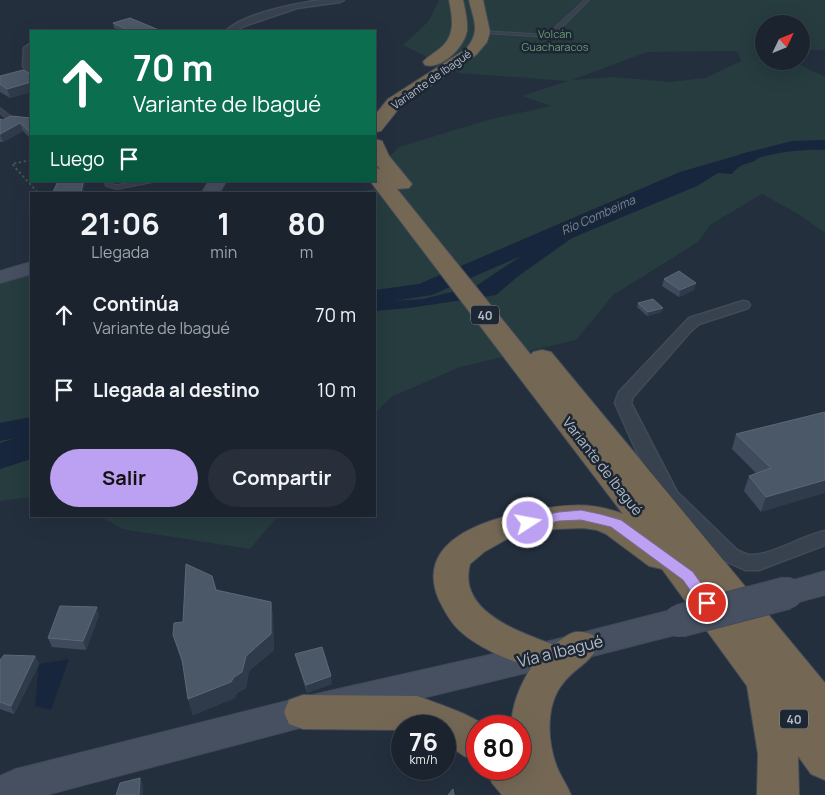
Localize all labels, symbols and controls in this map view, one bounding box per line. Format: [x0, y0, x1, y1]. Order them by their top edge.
north arrow [755, 15, 810, 70]
map controls [755, 15, 810, 70]
park label: Volcán Guacharacos [521, 26, 589, 54]
text: 70 m [133, 44, 213, 92]
street label: Variante de Ibagué [388, 46, 474, 112]
icon: ahead [50, 50, 115, 115]
text: Variante de Ibagué [133, 89, 321, 119]
icon: arrive [115, 145, 143, 173]
text: Luego [50, 146, 105, 172]
water label: Río Combeima [558, 191, 639, 239]
text: 21:06 [80, 203, 160, 244]
text: 1 [217, 203, 230, 244]
text: 80 [288, 203, 326, 244]
text: Llegada [91, 241, 149, 263]
text: min [210, 241, 237, 263]
text: m [300, 241, 313, 263]
text: Continúa [93, 291, 179, 317]
icon: ahead [50, 301, 78, 329]
text: 70 m [315, 302, 356, 328]
road number: 40 [471, 306, 499, 324]
text: Variante de Ibagué [93, 317, 230, 339]
icon: arrive [50, 376, 78, 404]
text: Llegada al destino [93, 377, 260, 403]
text: 10 m [317, 377, 356, 403]
street label: Variante de Ibagué [559, 413, 647, 519]
button: Salir [50, 449, 198, 507]
button: Compartir [208, 449, 356, 507]
position arrow [501, 496, 553, 548]
pin [686, 582, 728, 624]
icon: arrive [693, 589, 721, 617]
street label: Vía a Ibagué [515, 630, 605, 672]
road number: 40 [780, 710, 808, 729]
speed limit sign: 80 [466, 715, 531, 780]
text: 76 [409, 724, 438, 759]
text: km/h [410, 751, 437, 768]

